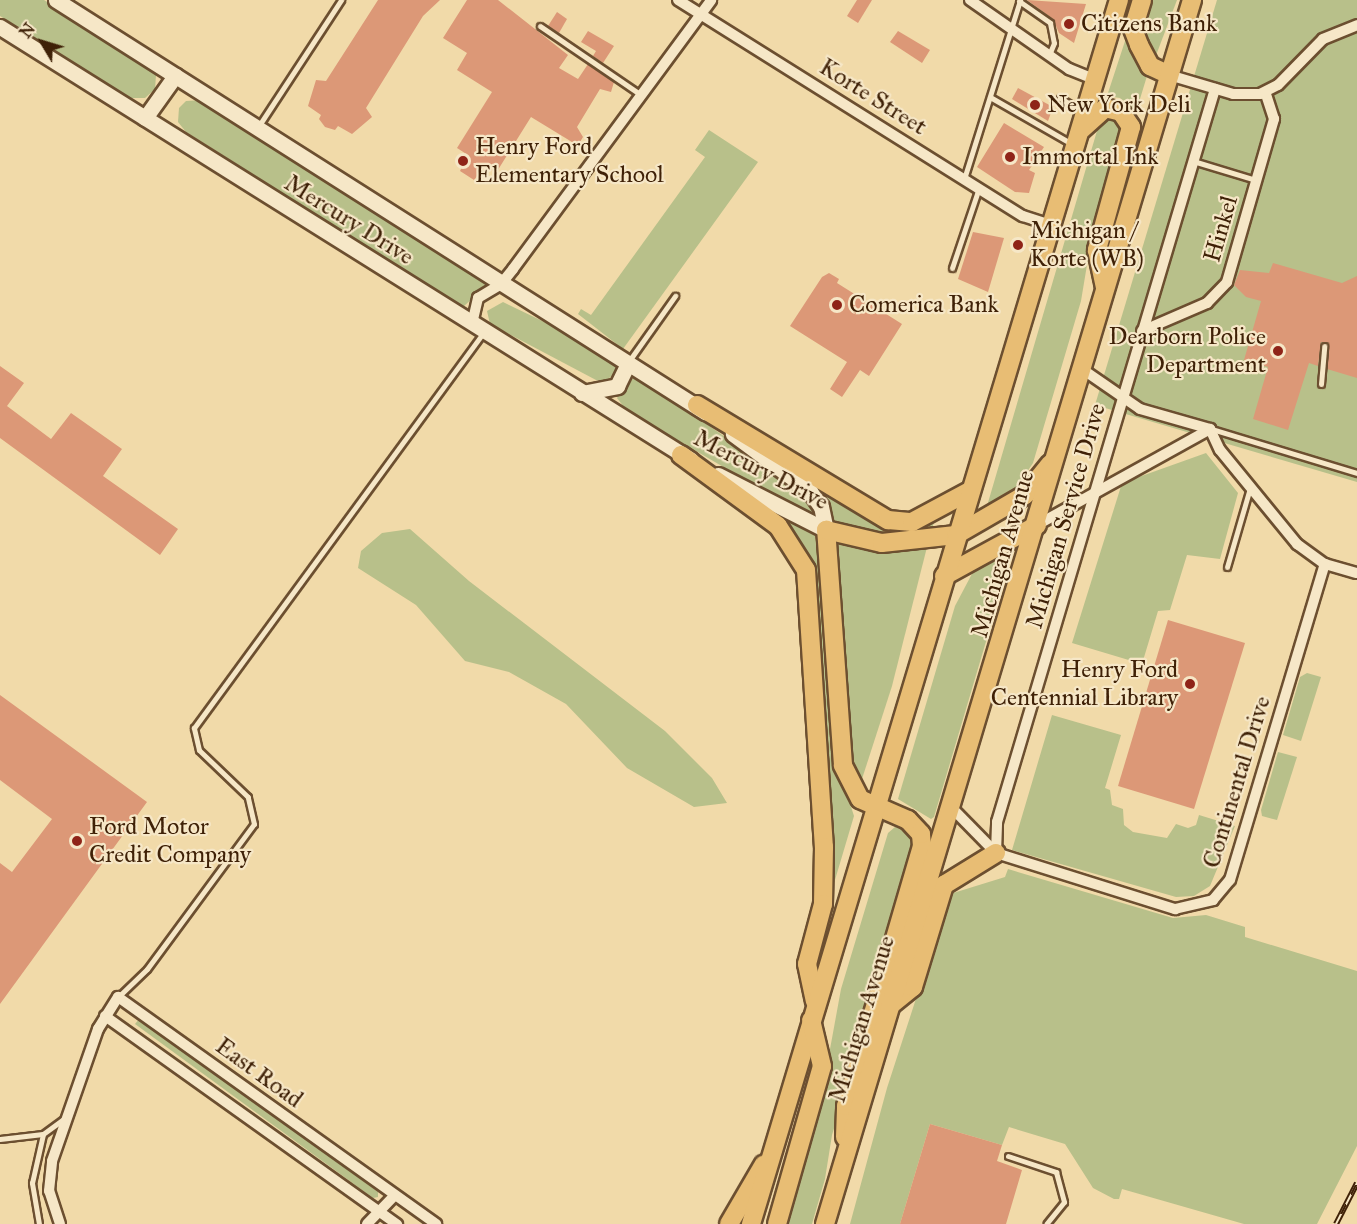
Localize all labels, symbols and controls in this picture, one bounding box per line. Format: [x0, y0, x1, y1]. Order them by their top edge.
place label: Citizens Bank [1081, 10, 1217, 38]
north arrow [12, 12, 72, 72]
marker: Citizens Bank [1062, 17, 1076, 31]
text: N [16, 19, 39, 42]
street label: Korte Street [814, 53, 932, 141]
place label: New York Deli [1047, 91, 1191, 119]
marker: New York Deli [1028, 98, 1042, 112]
place label: Henry Ford Elementary School [475, 133, 664, 189]
place label: Immortal Ink [1022, 143, 1158, 171]
marker: Immortal Ink [1003, 150, 1017, 164]
marker: Henry Ford Elementary School [456, 154, 470, 168]
street label: Mercury Drive [279, 169, 419, 271]
street label: Hinkel [1198, 192, 1244, 266]
place label: Michigan / Korte (WB) [1030, 217, 1144, 273]
marker: Michigan / Korte (WB) [1011, 238, 1025, 252]
place label: Comerica Bank [849, 291, 999, 319]
marker: Comerica Bank [830, 298, 844, 312]
place label: Dearborn Police Department [1108, 323, 1266, 379]
marker: Dearborn Police Department [1271, 344, 1285, 358]
street label: Michigan Service Drive [1020, 400, 1112, 632]
street label: Mercury Drive [689, 424, 833, 516]
street label: Michigan Avenue [965, 467, 1041, 641]
place label: Henry Ford Centennial Library [991, 656, 1178, 712]
marker: Henry Ford Centennial Library [1183, 677, 1197, 691]
street label: Continental Drive [1197, 693, 1277, 871]
place label: Ford Motor Credit Company [89, 813, 251, 869]
marker: Ford Motor Credit Company [70, 834, 84, 848]
street label: Michigan Avenue [823, 932, 901, 1106]
street label: East Road [210, 1032, 308, 1114]

